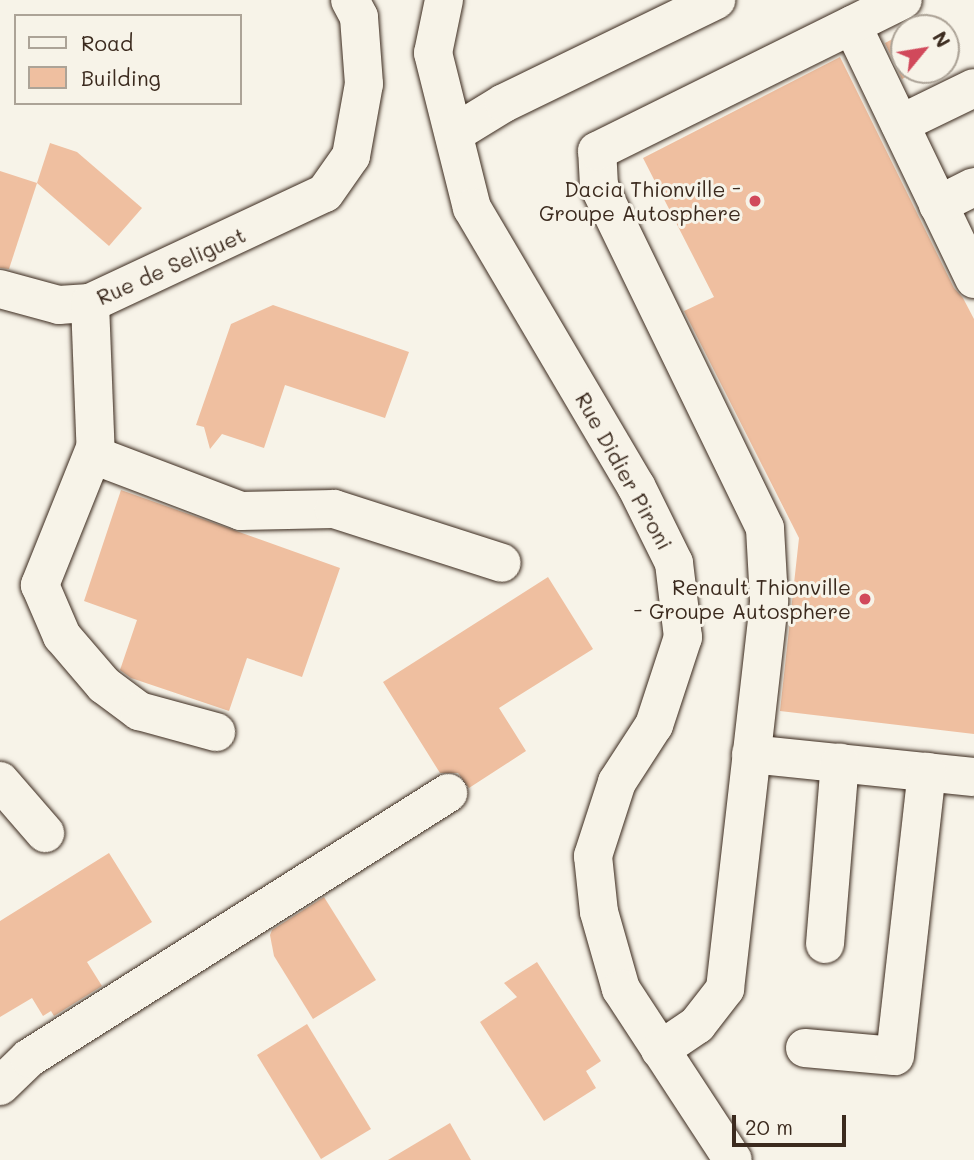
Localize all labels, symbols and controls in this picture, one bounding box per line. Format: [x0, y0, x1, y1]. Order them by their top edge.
legend [14, 14, 242, 105]
north arrow [890, 14, 960, 84]
text: N [927, 27, 956, 52]
text: Road [81, 29, 133, 56]
text: Building [81, 64, 161, 91]
place label: Dacia Thionville - Groupe Autosphere [539, 176, 741, 226]
marker: Dacia Thionville - Groupe Autosphere [747, 193, 763, 209]
street label: Rue de Seliguet [93, 222, 249, 310]
street label: Rue Didier Pironi [570, 388, 678, 554]
place label: Renault Thionville - Groupe Autosphere [633, 574, 851, 624]
marker: Renault Thionville - Groupe Autosphere [857, 591, 873, 607]
scale bar [736, 1100, 850, 1144]
text: 20 m [745, 1113, 793, 1140]

